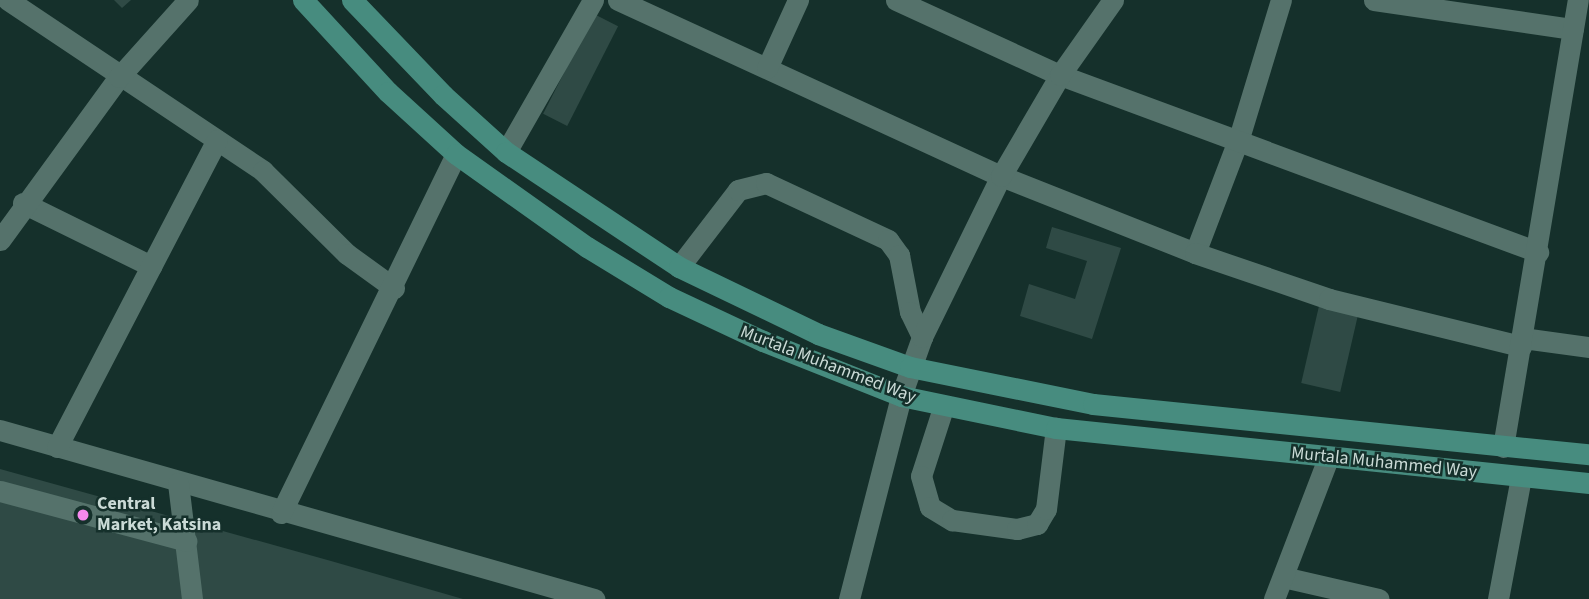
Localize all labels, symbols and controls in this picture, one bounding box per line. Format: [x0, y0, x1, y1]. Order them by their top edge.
street label: Murtala Muhammed Way [737, 321, 919, 409]
street label: Murtala Muhammed Way [1290, 443, 1478, 483]
place label: Central Market, Katsina [97, 494, 221, 536]
marker: Central Market, Katsina [75, 507, 91, 523]

